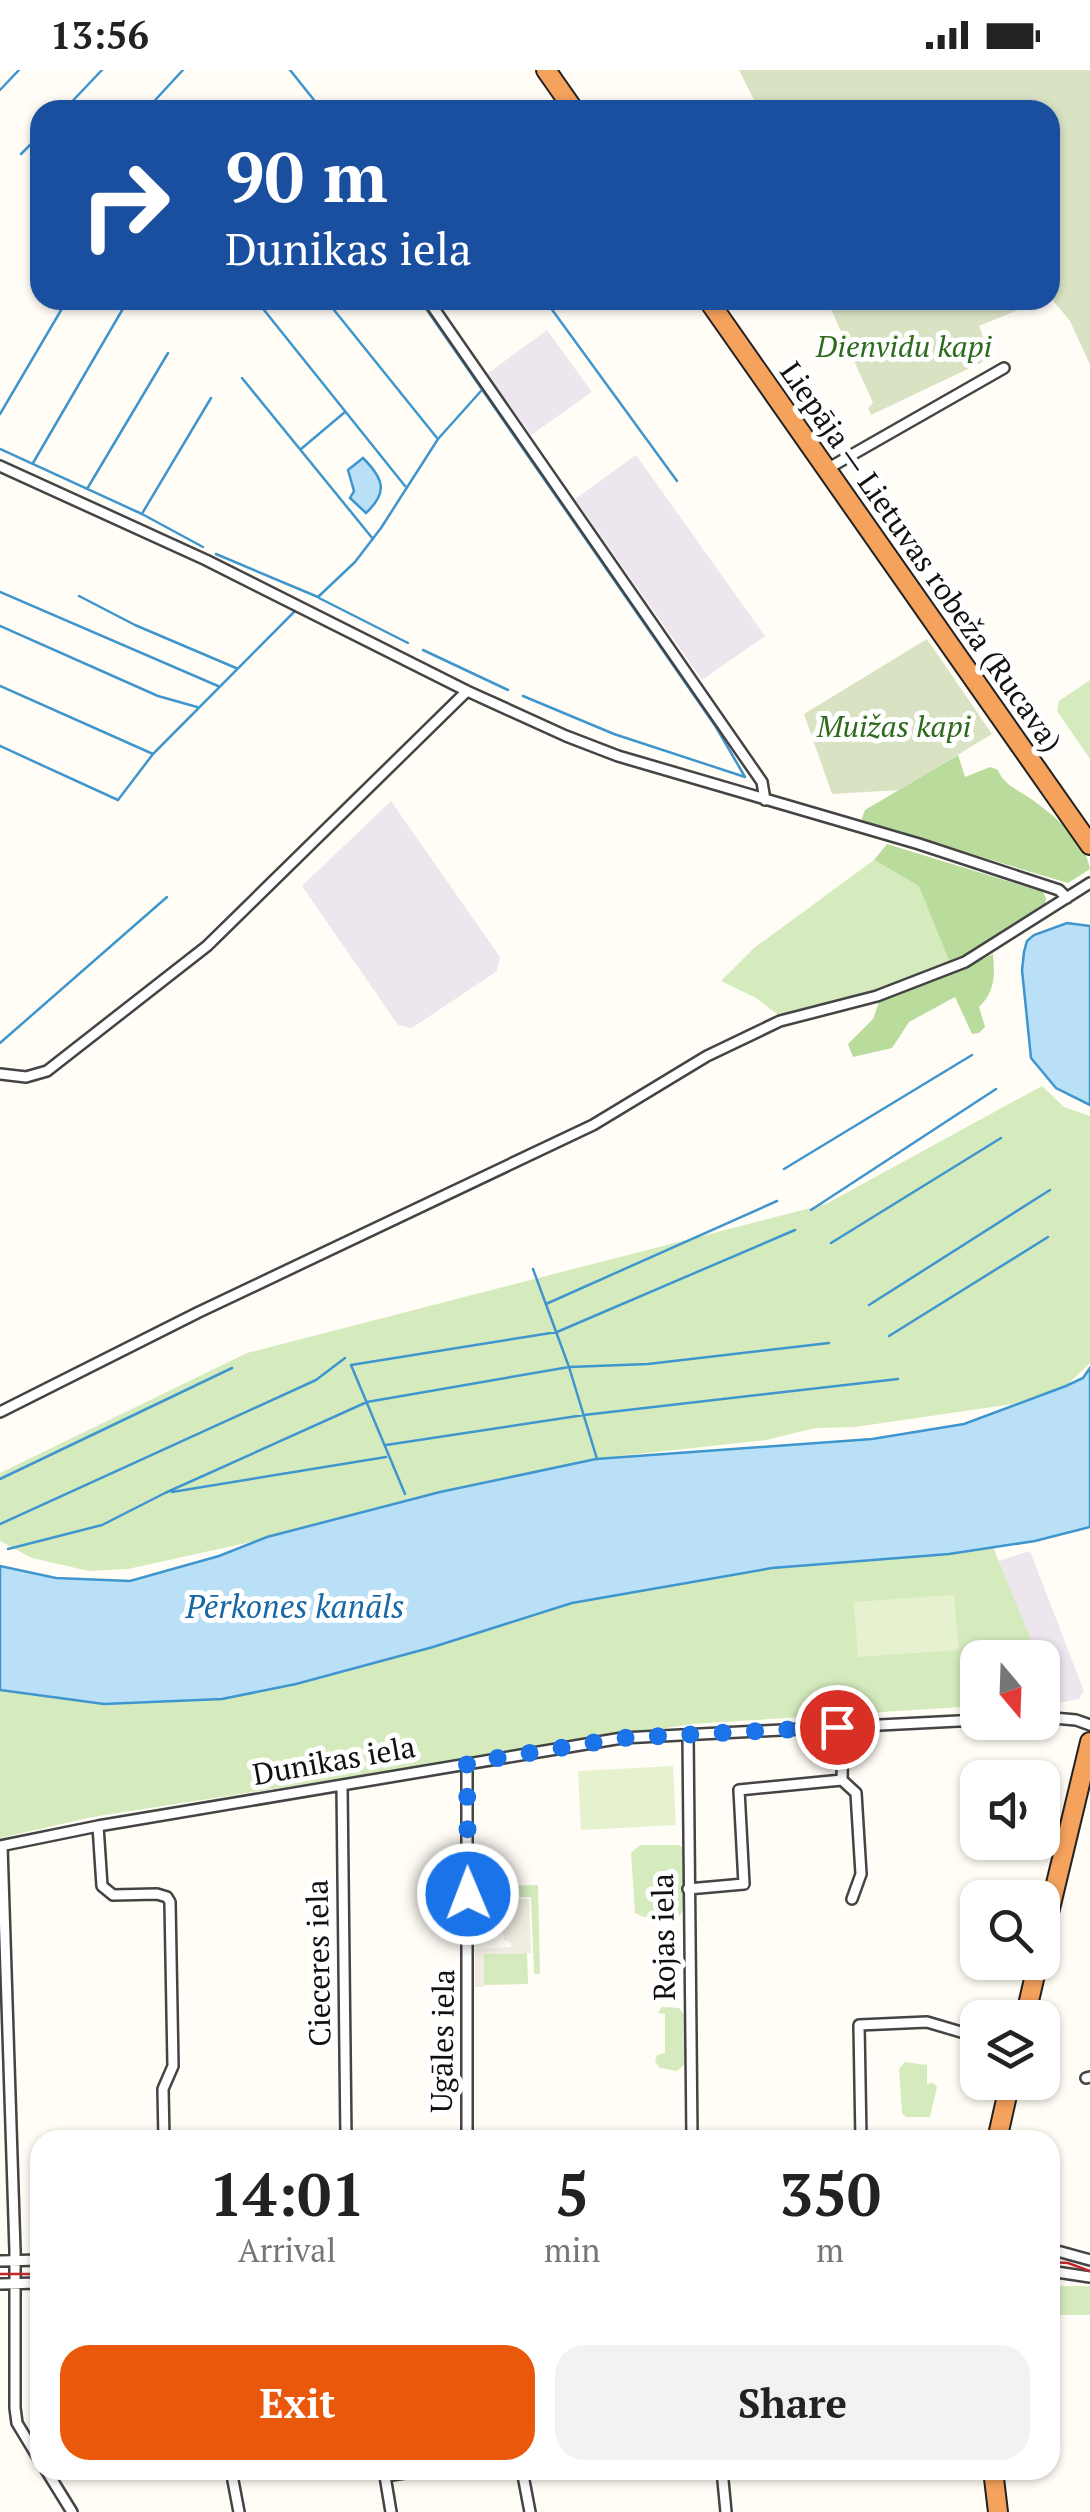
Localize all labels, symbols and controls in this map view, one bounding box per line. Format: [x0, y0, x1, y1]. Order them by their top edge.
text: 13:56 [50, 10, 149, 60]
text: 90 m [225, 129, 388, 222]
icon: right [60, 140, 190, 270]
text: Dunikas iela [225, 218, 472, 278]
park label: Dienvidu kapi [815, 326, 993, 366]
street label: Liepāja — Lietuvas robeža (Rucava) [771, 353, 1072, 759]
park label: Muižas kapi [816, 706, 972, 746]
water label: Pērkones kanāls [185, 1585, 404, 1627]
north arrow [960, 1640, 1060, 1740]
map controls [960, 1640, 1060, 2100]
pin [795, 1685, 880, 1770]
icon: arrive [810, 1700, 865, 1755]
street label: Dunikas iela [249, 1726, 418, 1794]
button: sound [960, 1760, 1060, 1860]
position arrow [416, 1842, 520, 1946]
street label: Rojas iela [642, 1873, 684, 2001]
street label: Cieceres iela [297, 1879, 339, 2047]
button: search [960, 1880, 1060, 1980]
street label: Ugāles iela [421, 1969, 463, 2113]
button: layers [960, 2000, 1060, 2100]
text: 14:01 [209, 2154, 365, 2233]
text: 5 [555, 2154, 589, 2233]
text: 350 [779, 2154, 881, 2233]
text: Arrival [238, 2229, 336, 2271]
text: min [544, 2229, 600, 2271]
text: m [816, 2229, 844, 2271]
button: Exit [60, 2345, 535, 2460]
button: Share [555, 2345, 1030, 2460]

